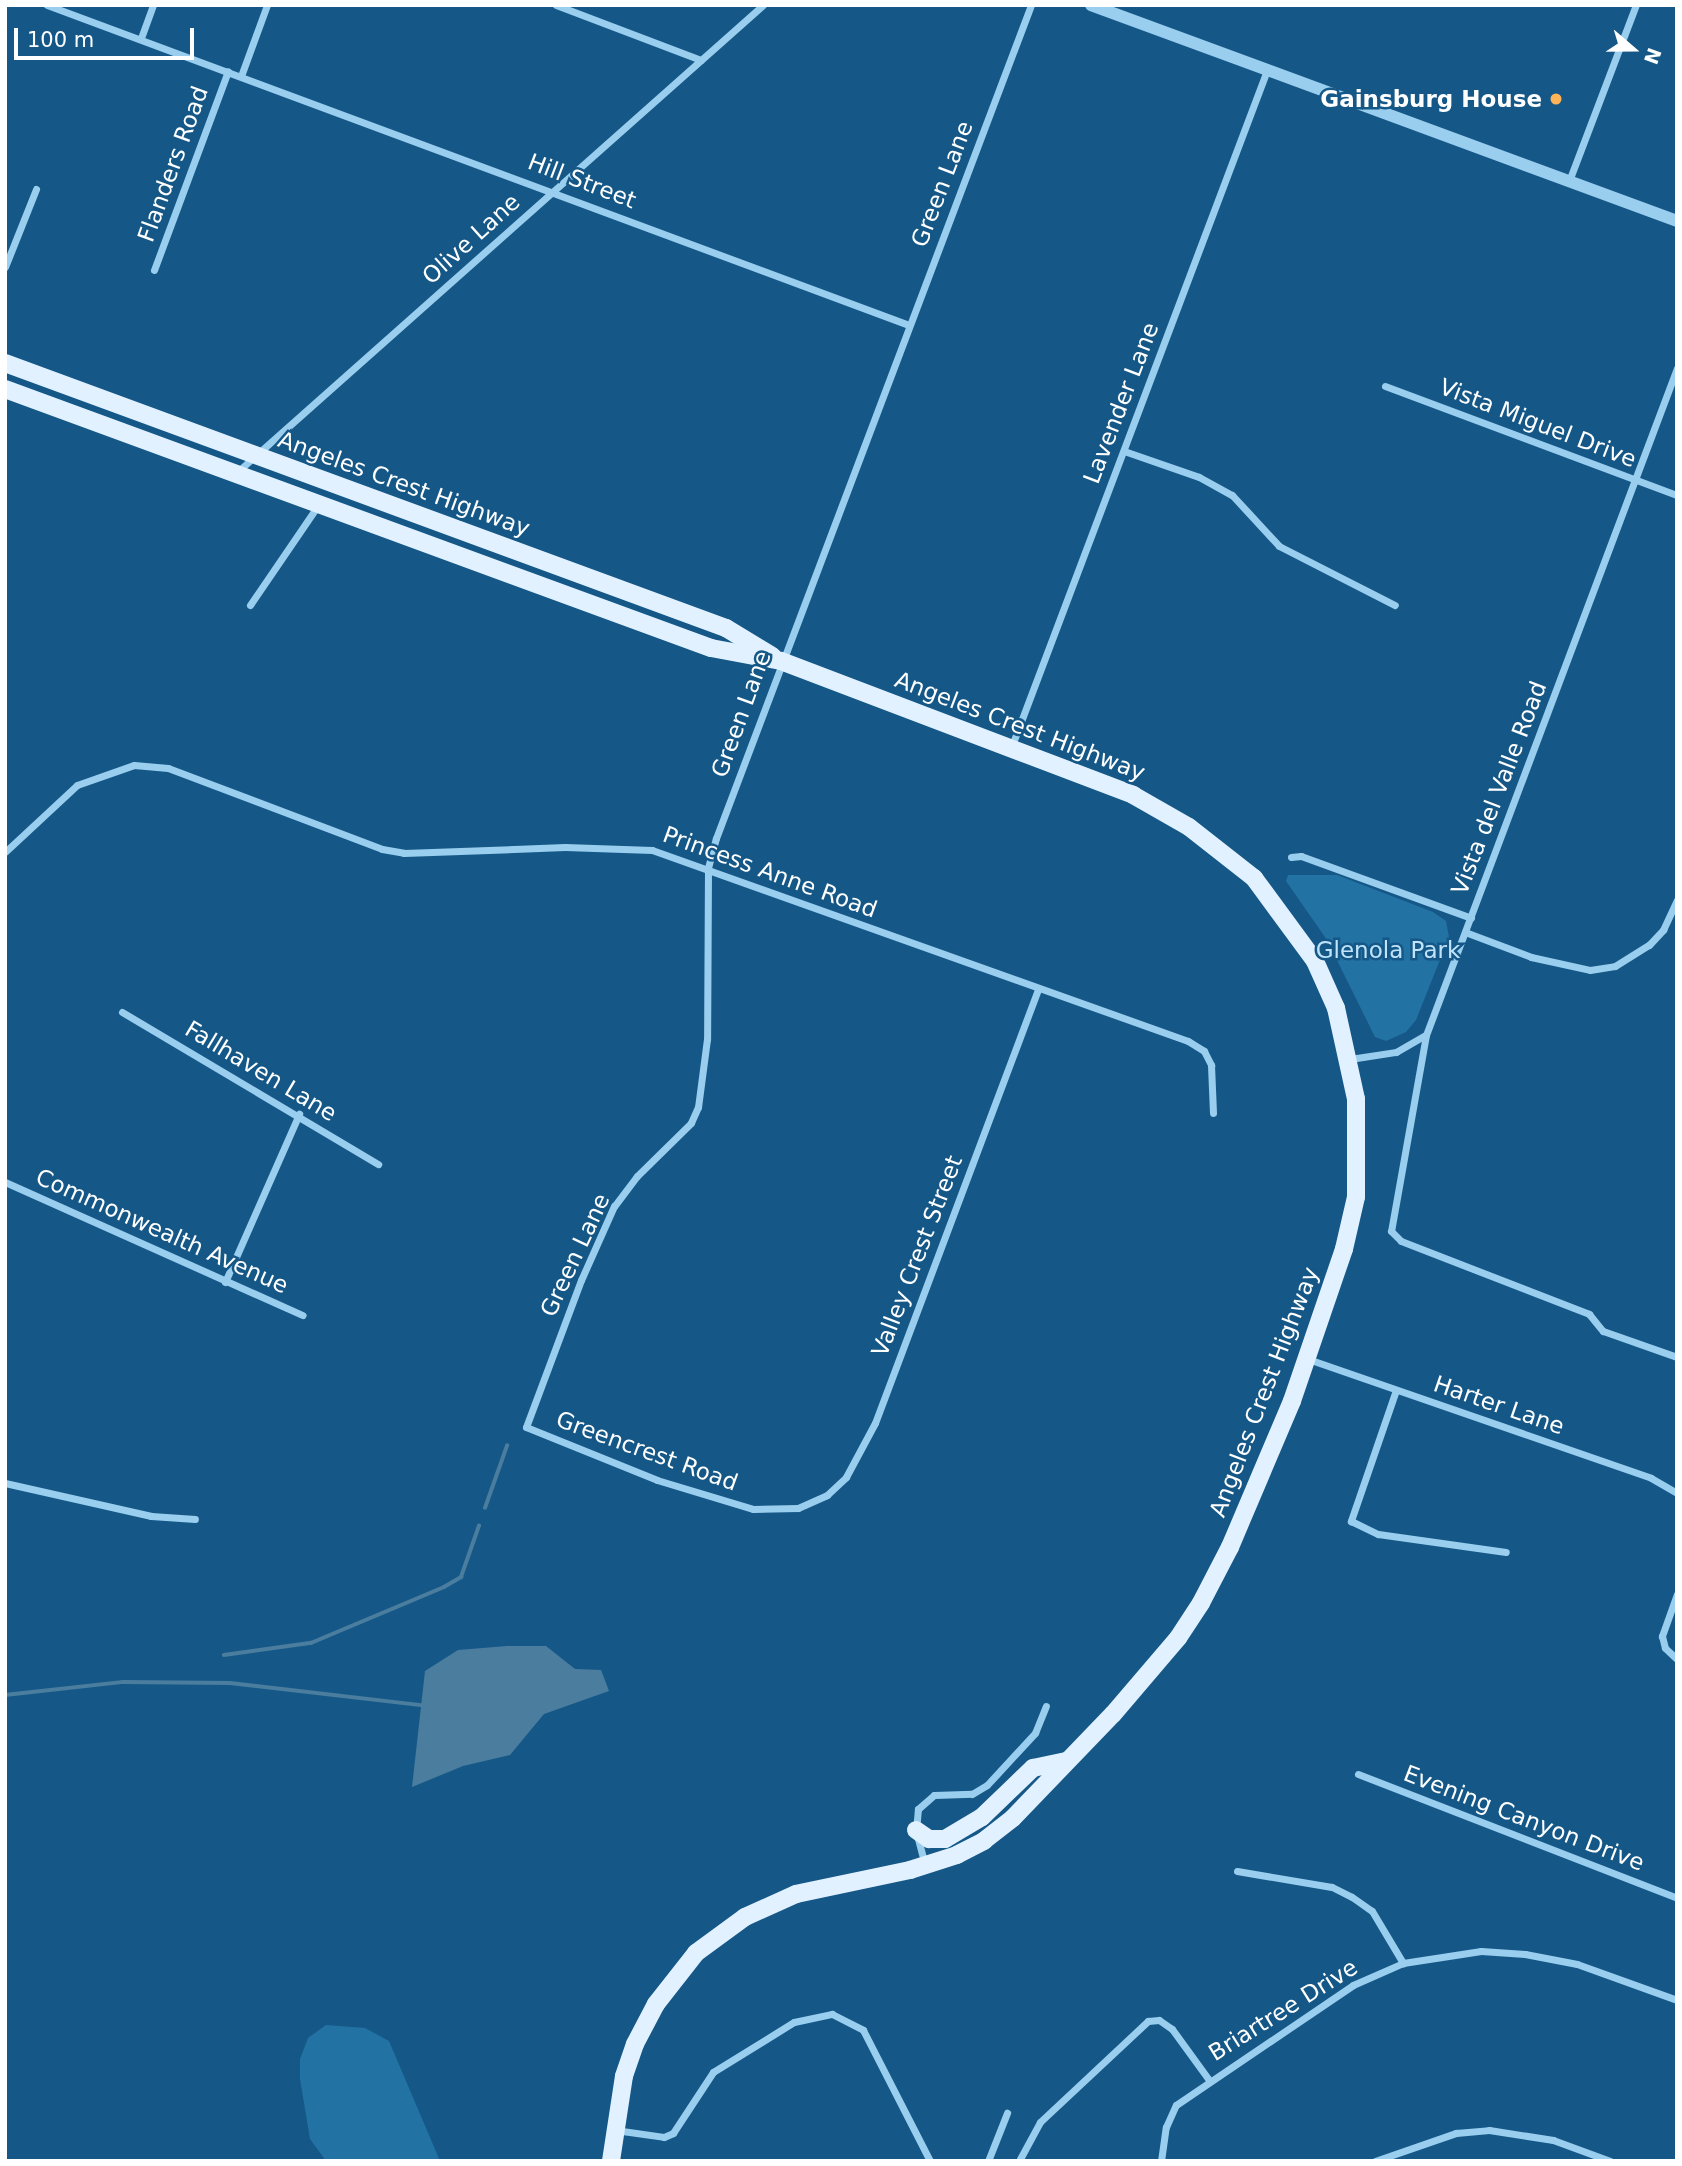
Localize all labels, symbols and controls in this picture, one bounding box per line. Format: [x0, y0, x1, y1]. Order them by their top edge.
scale bar [18, 14, 198, 58]
north arrow [1598, 14, 1668, 84]
text: 100 m [27, 28, 94, 52]
text: N [1640, 45, 1666, 67]
street label: Flanders Road [132, 82, 214, 246]
place label: Gainsburg House [1320, 85, 1542, 113]
marker: Gainsburg House [1548, 91, 1564, 107]
street label: Green Lane [905, 117, 979, 251]
street label: Hill Street [524, 148, 640, 214]
street label: Olive Lane [417, 188, 525, 290]
street label: Lavender Lane [1078, 319, 1164, 487]
street label: Vista Miguel Drive [1436, 373, 1640, 473]
street label: Angeles Crest Highway [274, 426, 534, 542]
street label: Green Lane [705, 647, 777, 781]
street label: Angeles Crest Highway [891, 665, 1149, 787]
street label: Vista del Valle Road [1446, 677, 1552, 899]
street label: Princess Anne Road [659, 820, 881, 924]
park label: Glenola Park [1316, 936, 1460, 964]
street label: Fallhaven Lane [180, 1015, 342, 1127]
street label: Valley Crest Street [866, 1152, 968, 1360]
street label: Commonwealth Avenue [32, 1163, 292, 1299]
street label: Green Lane [534, 1189, 616, 1321]
street label: Angeles Crest Highway [1203, 1263, 1325, 1521]
street label: Harter Lane [1430, 1370, 1568, 1440]
street label: Greencrest Road [552, 1405, 742, 1497]
street label: Evening Canyon Drive [1400, 1759, 1648, 1877]
street label: Briartree Drive [1204, 1953, 1362, 2067]

